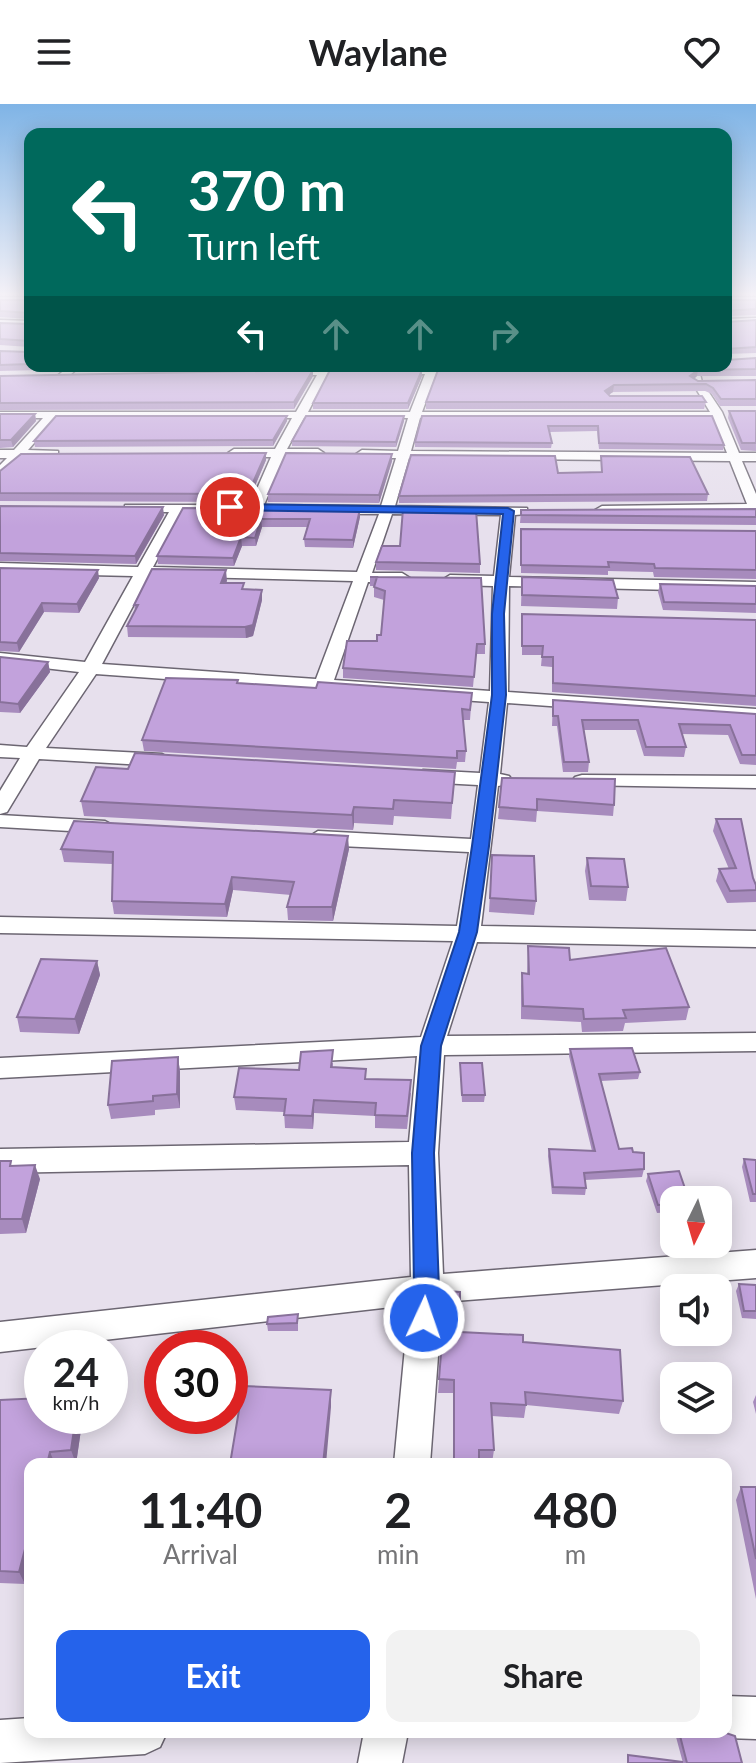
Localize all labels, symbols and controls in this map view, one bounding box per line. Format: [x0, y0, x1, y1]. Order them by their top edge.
icon: menu [32, 30, 76, 74]
text: Waylane [308, 30, 448, 74]
icon: heart [680, 30, 724, 74]
text: 370 m [188, 156, 346, 223]
icon: left [56, 160, 160, 264]
text: Turn left [188, 224, 320, 268]
icon: left [230, 312, 274, 356]
icon: ahead [314, 312, 358, 356]
icon: ahead [398, 312, 442, 356]
icon: right [482, 312, 526, 356]
pin [196, 473, 264, 541]
icon: arrive [208, 485, 252, 529]
north arrow [660, 1186, 732, 1258]
map controls [660, 1186, 732, 1434]
button: sound [660, 1274, 732, 1346]
position arrow [382, 1276, 466, 1360]
speed limit sign: 30 [144, 1330, 248, 1434]
text: 24 [53, 1348, 99, 1396]
button: layers [660, 1362, 732, 1434]
text: km/h [53, 1390, 99, 1414]
text: 11:40 [139, 1481, 262, 1538]
text: 2 [384, 1481, 412, 1538]
text: 480 [534, 1481, 617, 1538]
text: Arrival [163, 1538, 238, 1570]
text: min [377, 1538, 419, 1570]
text: m [565, 1538, 586, 1570]
button: Exit [56, 1630, 370, 1722]
button: Share [386, 1630, 700, 1722]

